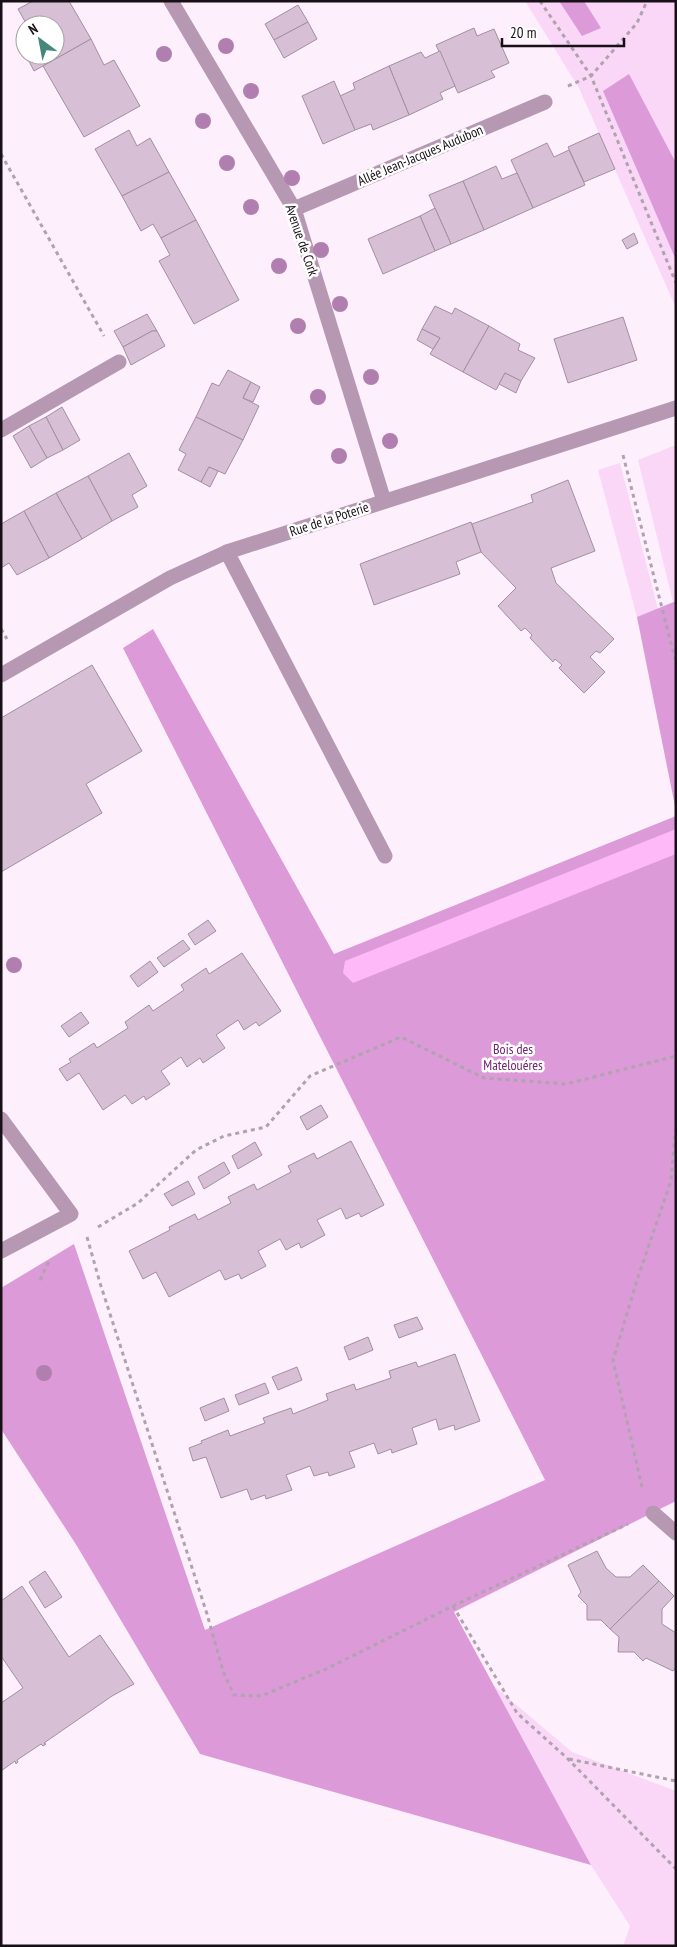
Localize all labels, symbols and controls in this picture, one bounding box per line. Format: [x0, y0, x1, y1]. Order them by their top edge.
north arrow [15, 15, 65, 65]
scale bar [502, 15, 624, 47]
text: N [25, 19, 41, 39]
text: 20 m [510, 23, 536, 42]
street label: Allée Jean-Jacques Audubon [355, 120, 485, 190]
street label: Avenue de Cork [281, 202, 323, 279]
street label: Rue de la Poterie [287, 498, 371, 540]
park label: Bois des Matelouéres [483, 1040, 543, 1074]

